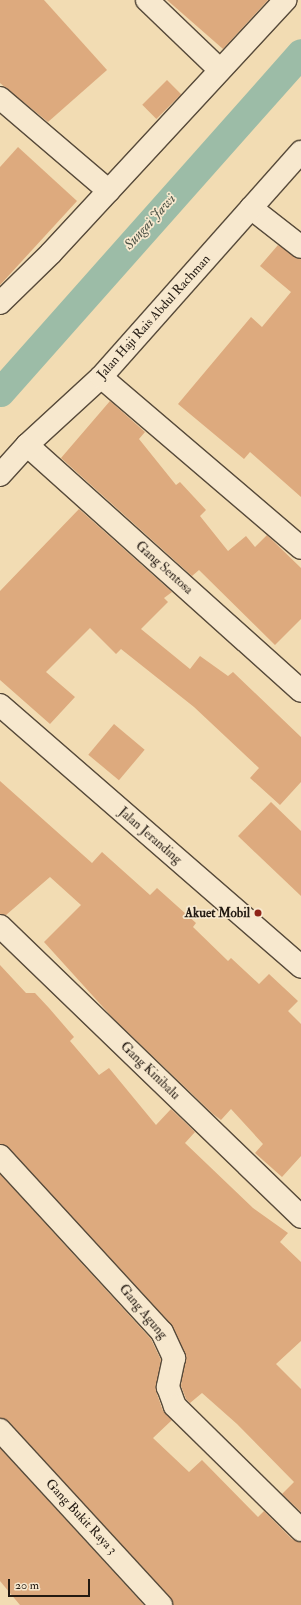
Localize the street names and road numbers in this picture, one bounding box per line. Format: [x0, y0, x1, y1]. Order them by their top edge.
street label: Jalan Haji Rais Abdul Rachman [94, 252, 214, 382]
street label: Gang Sentosa [132, 538, 196, 598]
street label: Jalan Jeranding [115, 804, 185, 868]
street label: Gang Kinibalu [117, 1039, 183, 1103]
street label: Gang Agung [116, 1281, 170, 1343]
street label: Gang Bukit Raya 3 [42, 1476, 120, 1558]

